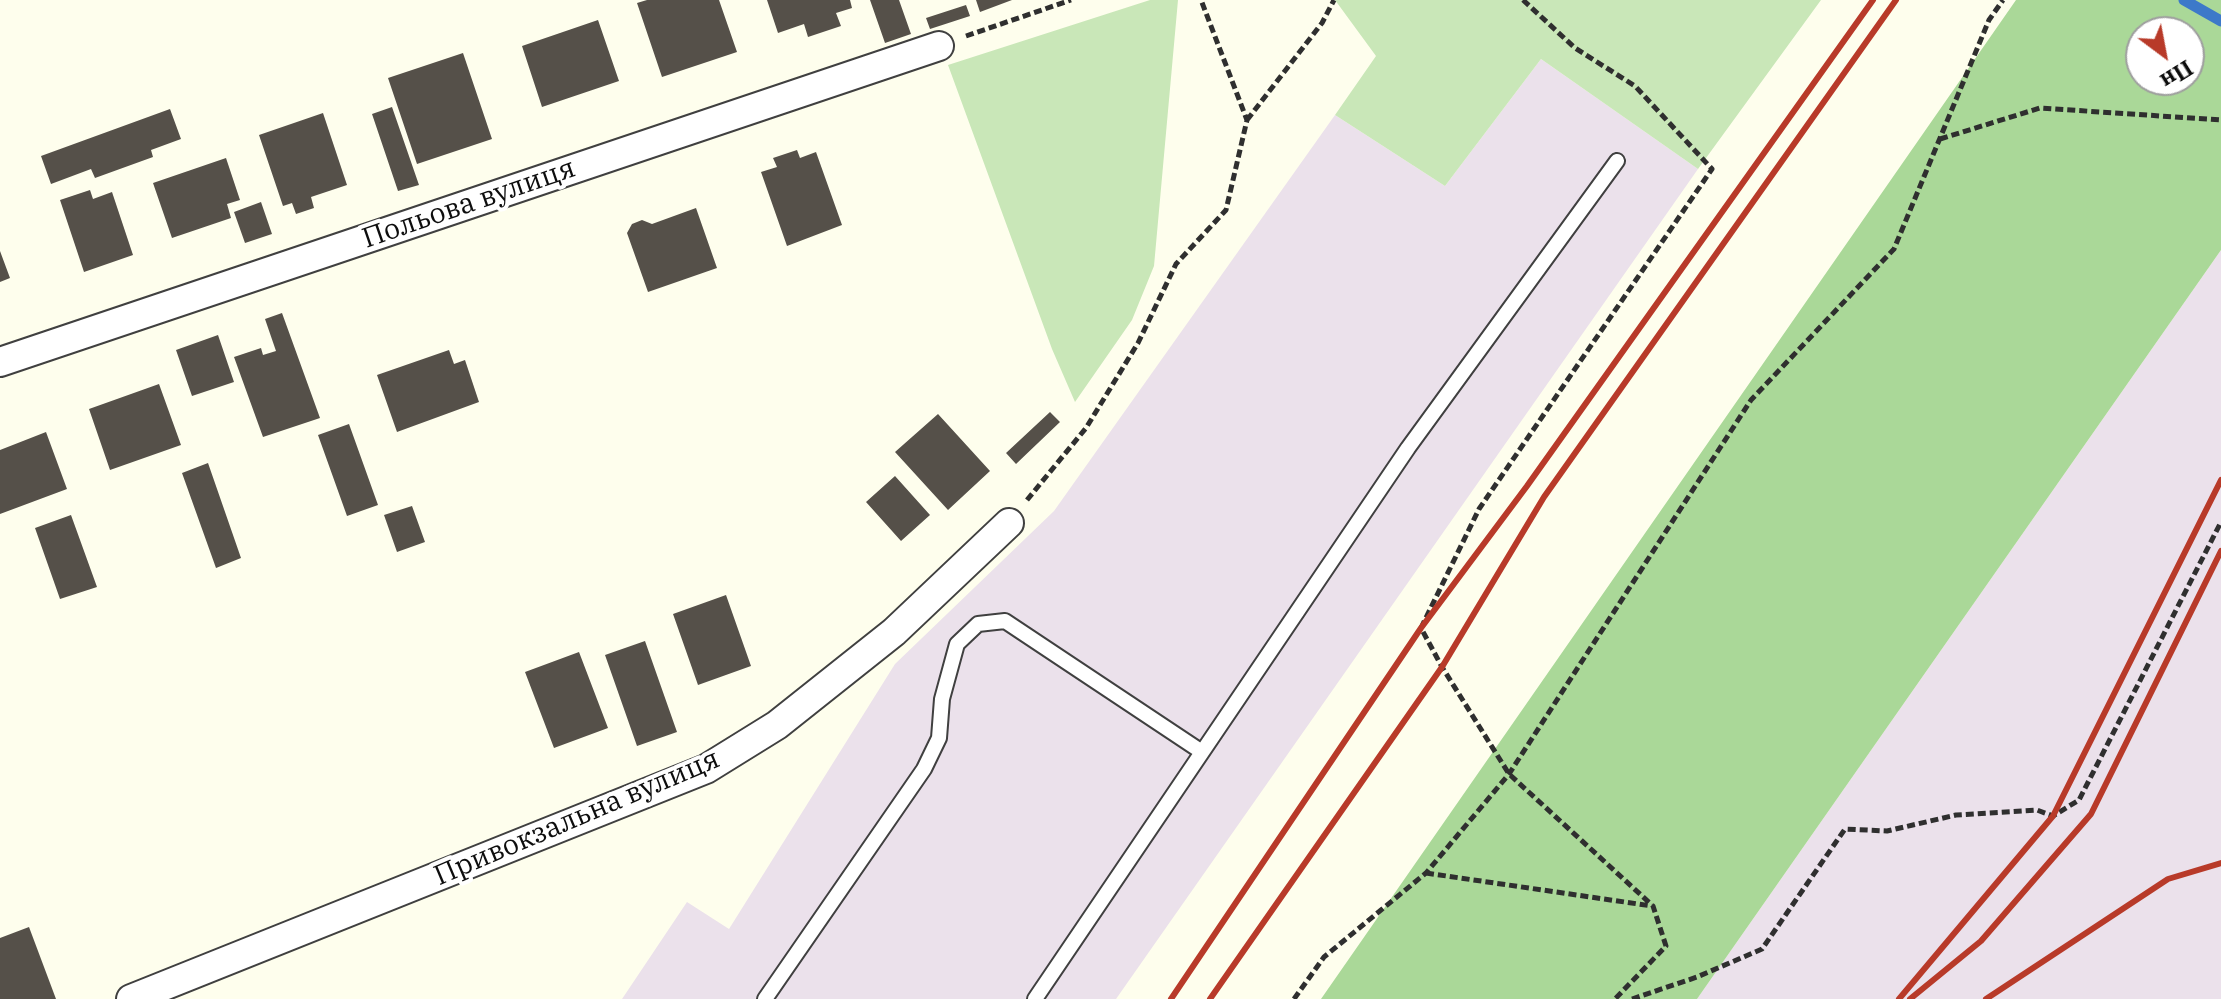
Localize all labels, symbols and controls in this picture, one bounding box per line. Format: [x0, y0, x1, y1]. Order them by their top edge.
north arrow [2125, 16, 2205, 96]
text: Пн [2155, 54, 2199, 96]
street label: Польова вулиця [358, 152, 580, 256]
street label: Привокзальна вулиця [429, 743, 725, 893]

